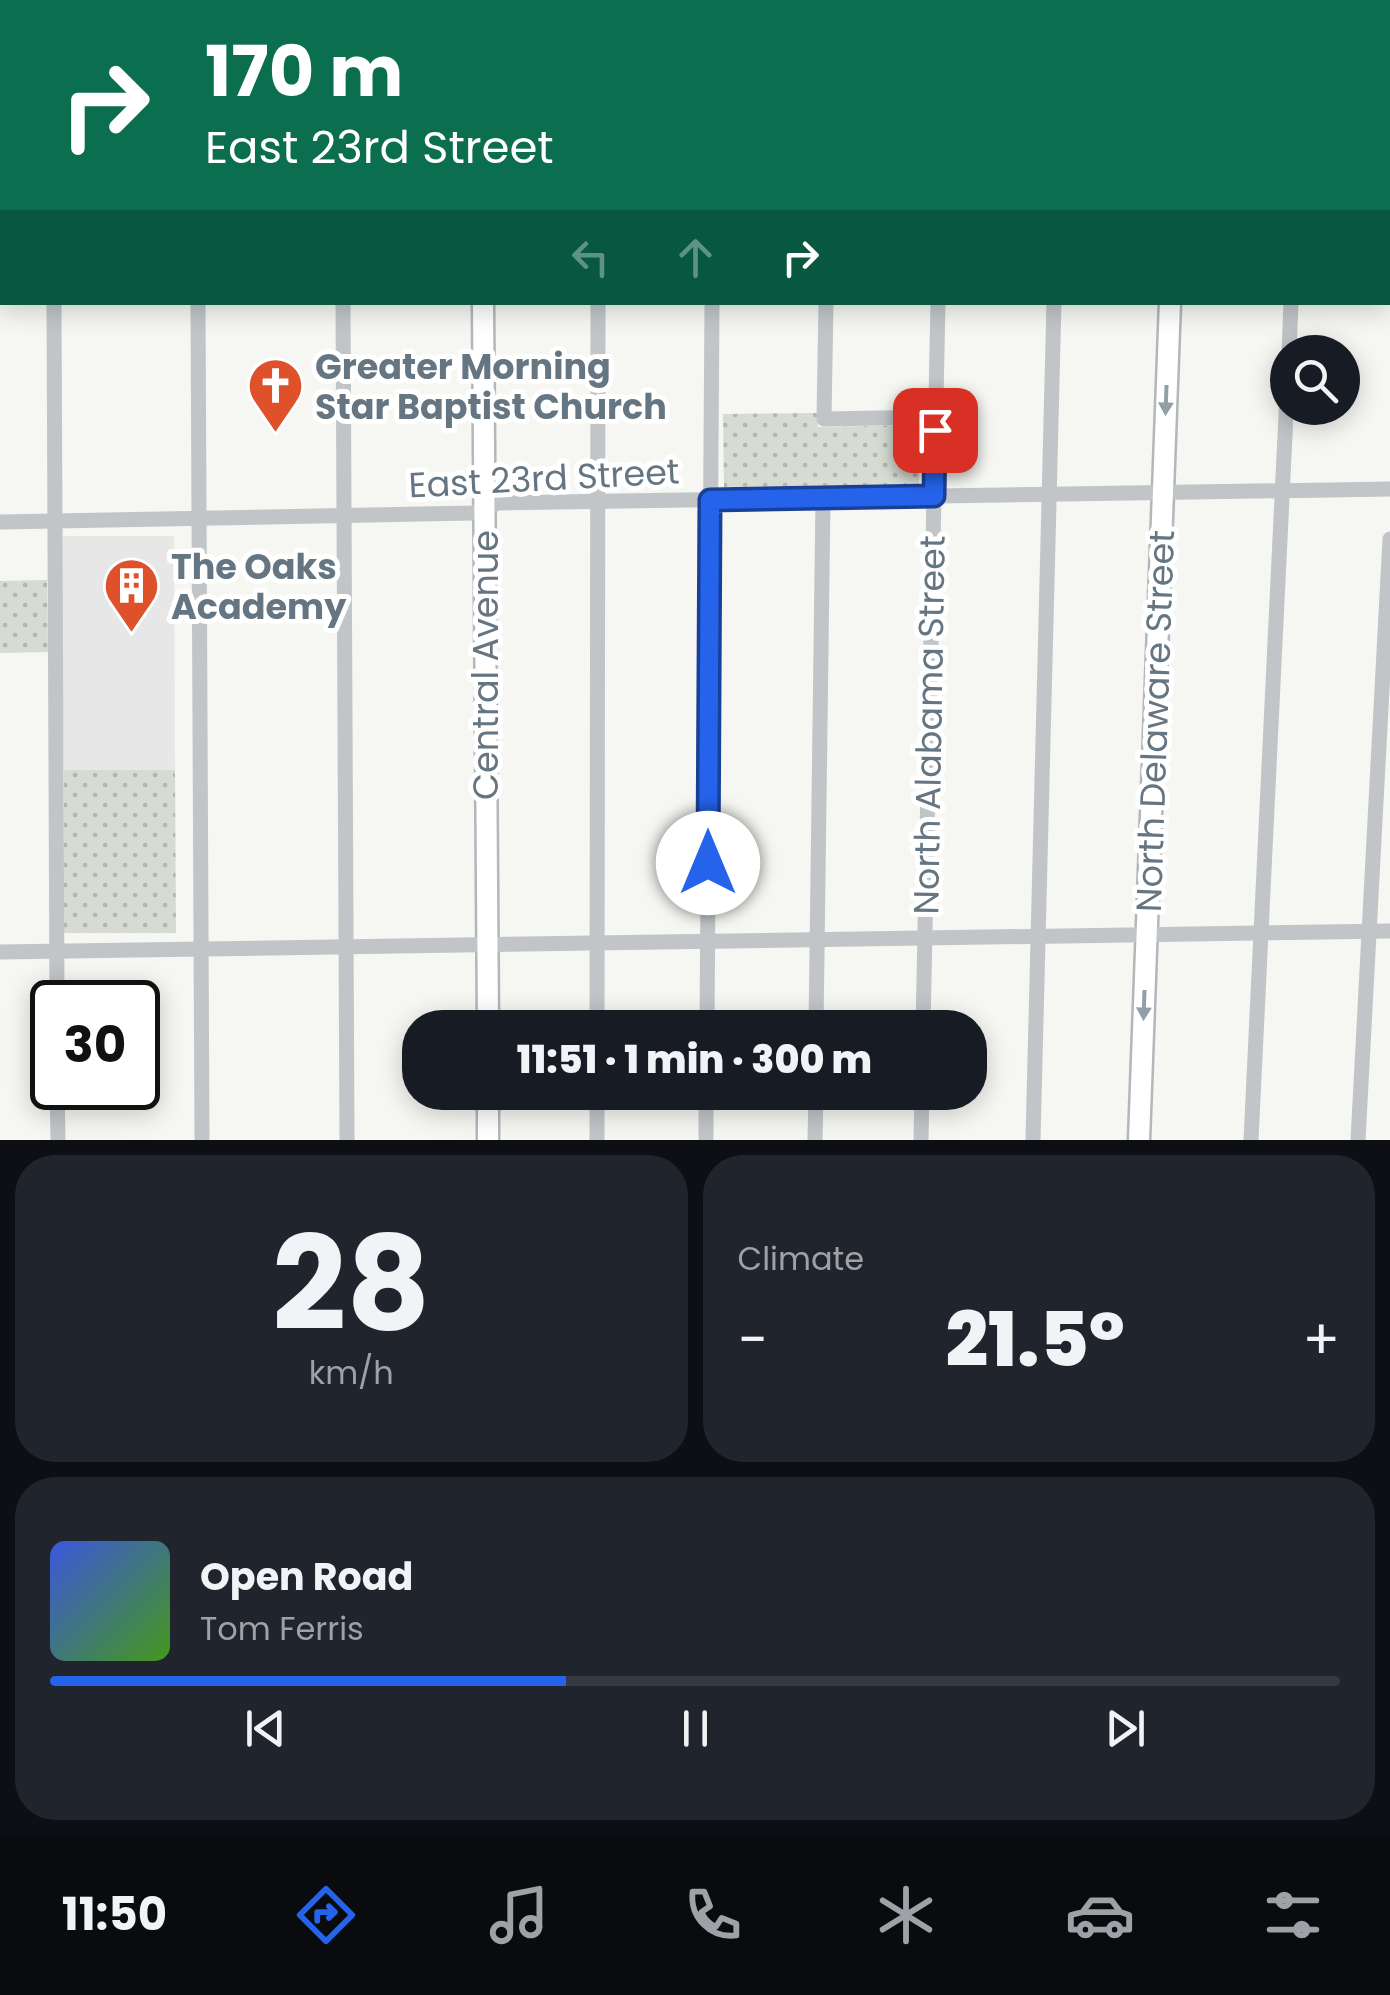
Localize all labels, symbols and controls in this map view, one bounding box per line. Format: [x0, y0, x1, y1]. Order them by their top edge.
text: 170 m [205, 22, 403, 121]
icon: right [40, 40, 170, 170]
text: East 23rd Street [205, 116, 554, 179]
icon: left [563, 230, 618, 285]
icon: ahead [668, 230, 723, 285]
icon: right [773, 230, 828, 285]
map controls [1270, 335, 1360, 425]
button: search [1270, 335, 1360, 425]
place label: Greater Morning Star Baptist Church [315, 342, 667, 431]
church icon: Greater Morning Star Baptist Church [246, 356, 306, 435]
one-way arrow [1158, 384, 1174, 416]
pin [893, 388, 978, 473]
icon: arrive [908, 403, 963, 458]
street label: East 23rd Street [407, 446, 681, 510]
street label: North Delaware Street [1124, 529, 1186, 913]
street label: Central Avenue [461, 530, 510, 800]
street label: North Alabama Street [901, 535, 957, 915]
place label: The Oaks Academy [171, 542, 347, 631]
building icon: The Oaks Academy [102, 556, 162, 635]
position arrow [656, 811, 760, 915]
speed limit sign: 30 [30, 980, 160, 1110]
one-way arrow [1136, 989, 1152, 1021]
text: 11:51 · 1 min · 300 m [517, 1033, 872, 1086]
text: 28 [272, 1192, 430, 1375]
text: Climate [738, 1236, 864, 1281]
text: 21.5° [945, 1287, 1125, 1392]
text: − [738, 1301, 768, 1378]
text: + [1302, 1301, 1340, 1378]
text: km/h [309, 1350, 394, 1395]
text: Open Road [200, 1550, 413, 1603]
text: Tom Ferris [200, 1606, 364, 1651]
icon: previous [238, 1701, 293, 1756]
icon: pause [668, 1701, 723, 1756]
icon: next [1098, 1701, 1153, 1756]
icon: directions [291, 1880, 361, 1950]
icon: music [484, 1880, 554, 1950]
icon: phone [678, 1880, 748, 1950]
icon: climate [871, 1880, 941, 1950]
icon: car [1065, 1880, 1135, 1950]
icon: filters [1258, 1880, 1328, 1950]
text: 11:50 [62, 1883, 167, 1946]

